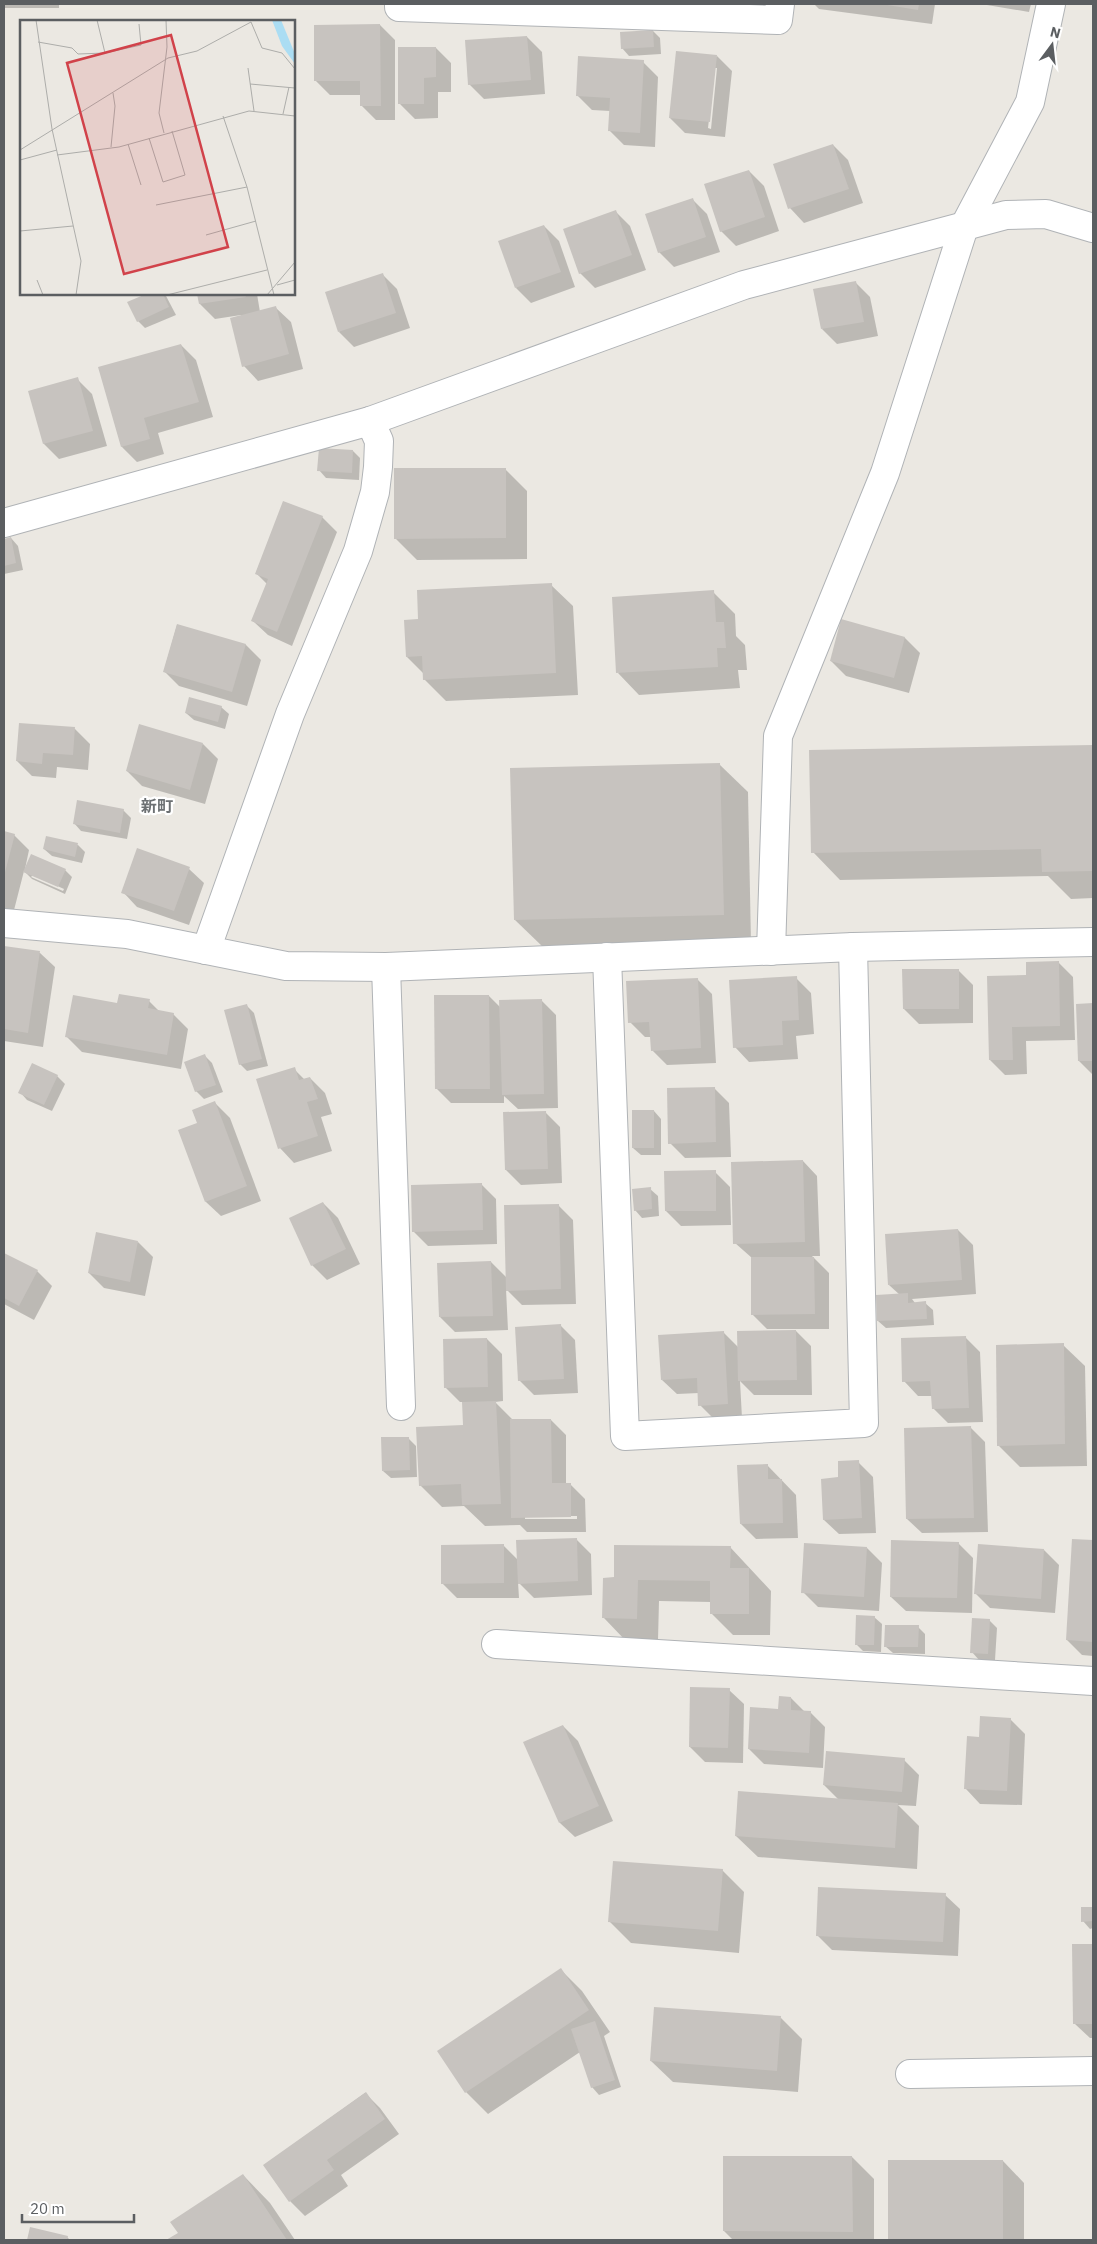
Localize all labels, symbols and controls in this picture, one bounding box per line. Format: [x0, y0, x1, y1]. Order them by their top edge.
inset map [20, 20, 295, 295]
north arrow [1027, 20, 1077, 70]
text: N [1048, 22, 1063, 42]
district label: 新町 [141, 796, 173, 816]
scale bar [22, 2192, 135, 2224]
text: 20 m [30, 2199, 65, 2218]

